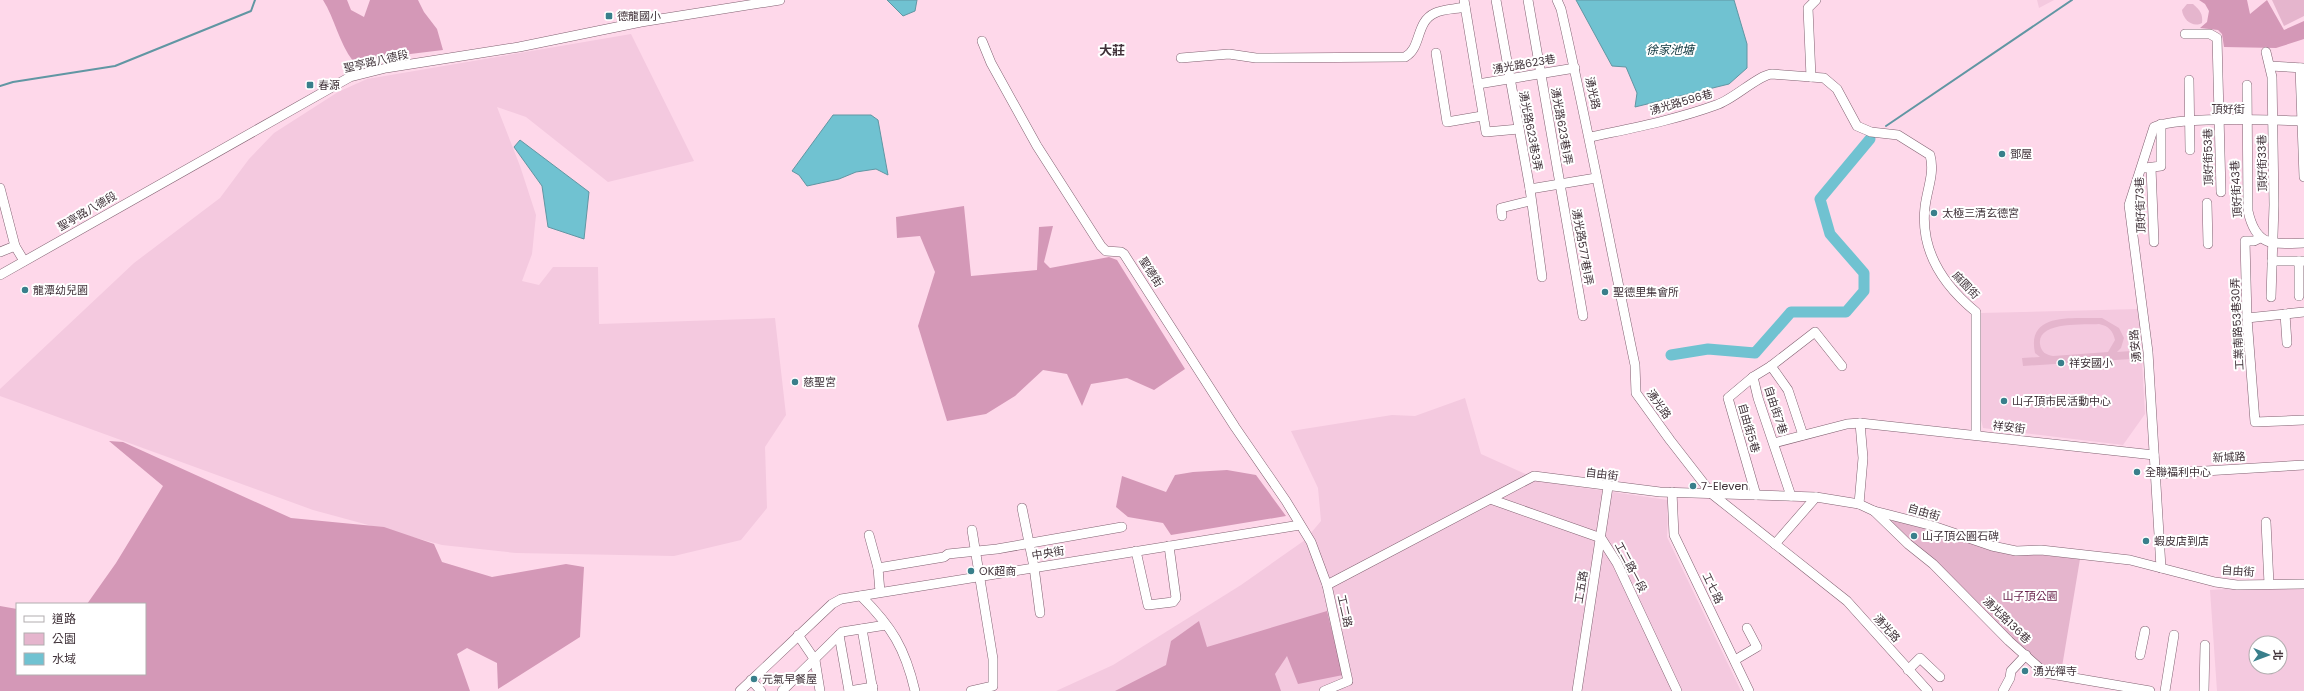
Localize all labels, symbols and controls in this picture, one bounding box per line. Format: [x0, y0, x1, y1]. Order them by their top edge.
place label: 德龍國小 [617, 8, 661, 24]
marker: 德龍國小 [604, 11, 614, 21]
district label: 大莊 [1099, 41, 1125, 60]
water label: 徐家池塘 [1646, 41, 1696, 58]
street label: 聖亭路八德段 [342, 46, 410, 76]
street label: 湧光路623巷 [1491, 51, 1557, 77]
street label: 湧光路 [1581, 75, 1605, 111]
place label: 春源 [318, 77, 340, 93]
marker: 春源 [305, 80, 315, 90]
street label: 湧光路596巷 [1648, 85, 1714, 119]
street label: 湧光路623巷1弄 [1547, 86, 1577, 166]
street label: 湧光路623巷3弄 [1515, 90, 1547, 172]
street label: 頂好街 [2212, 101, 2245, 117]
street label: 頂好街53巷 [2200, 128, 2216, 186]
street label: 頂好街33巷 [2254, 134, 2270, 192]
place label: 鄧屋 [2010, 146, 2032, 162]
marker: 鄧屋 [1997, 149, 2007, 159]
street label: 頂好街43巷 [2227, 160, 2245, 218]
street label: 頂好街73巷 [2131, 176, 2149, 234]
street label: 聖亭路八德段 [54, 188, 120, 234]
place label: 太極三清玄德宮 [1942, 205, 2019, 221]
street label: 湧光路577巷1弄 [1568, 207, 1598, 287]
marker: 太極三清玄德宮 [1929, 208, 1939, 218]
street label: 聖德街 [1135, 254, 1167, 290]
street label: 麻園街 [1949, 268, 1983, 302]
street label: 工業南路53巷30弄 [2227, 277, 2247, 371]
place label: 龍潭幼兒園 [33, 282, 88, 298]
place label: 聖德里集會所 [1613, 284, 1679, 300]
marker: 龍潭幼兒園 [20, 285, 30, 295]
marker: 聖德里集會所 [1600, 287, 1610, 297]
street label: 湧安路 [2125, 329, 2145, 363]
place label: 祥安國小 [2069, 355, 2113, 371]
marker: 祥安國小 [2056, 358, 2066, 368]
place label: 慈聖宮 [803, 374, 836, 390]
marker: 慈聖宮 [790, 377, 800, 387]
street label: 自由街7巷 [1761, 384, 1791, 436]
street label: 湧光路 [1643, 386, 1675, 422]
place label: 山子頂市民活動中心 [2012, 393, 2111, 409]
marker: 山子頂市民活動中心 [1999, 396, 2009, 406]
street label: 自由街5巷 [1734, 401, 1764, 455]
street label: 祥安街 [1992, 417, 2026, 437]
street label: 新城路 [2212, 448, 2246, 466]
street label: 自由街 [1585, 464, 1619, 484]
place label: 全聯福利中心 [2145, 464, 2211, 480]
marker: 全聯福利中心 [2132, 467, 2142, 477]
place label: 7-Eleven [1701, 478, 1748, 494]
marker: 7-Eleven [1688, 481, 1698, 491]
street label: 自由街 [1906, 500, 1942, 524]
place label: 山子頂公園石碑 [1922, 528, 1999, 544]
marker: 山子頂公園石碑 [1909, 531, 1919, 541]
place label: 蝦皮店到店 [2154, 533, 2209, 549]
marker: 蝦皮店到店 [2141, 536, 2151, 546]
street label: 工二路一段 [1611, 539, 1651, 595]
street label: 中央街 [1030, 543, 1066, 563]
street label: 自由街 [2221, 562, 2255, 580]
place label: OK超商 [979, 563, 1016, 579]
marker: OK超商 [966, 566, 976, 576]
street label: 工五路 [1571, 569, 1591, 605]
street label: 工七路 [1699, 570, 1727, 606]
park label: 山子頂公園 [2003, 588, 2058, 604]
street label: 工二路 [1333, 593, 1357, 629]
street label: 湧光路136巷 [1980, 593, 2034, 647]
legend [16, 603, 146, 675]
text: 道路 [52, 610, 76, 627]
street label: 湧光路 [1870, 610, 1904, 646]
text: 公園 [52, 630, 76, 647]
north arrow [2248, 635, 2288, 675]
text: 水域 [52, 650, 76, 667]
text: 北 [2270, 650, 2286, 661]
place label: 湧光禪寺 [2033, 663, 2077, 679]
marker: 湧光禪寺 [2020, 666, 2030, 676]
place label: 元氣早餐屋 [762, 671, 817, 687]
marker: 元氣早餐屋 [749, 674, 759, 684]

